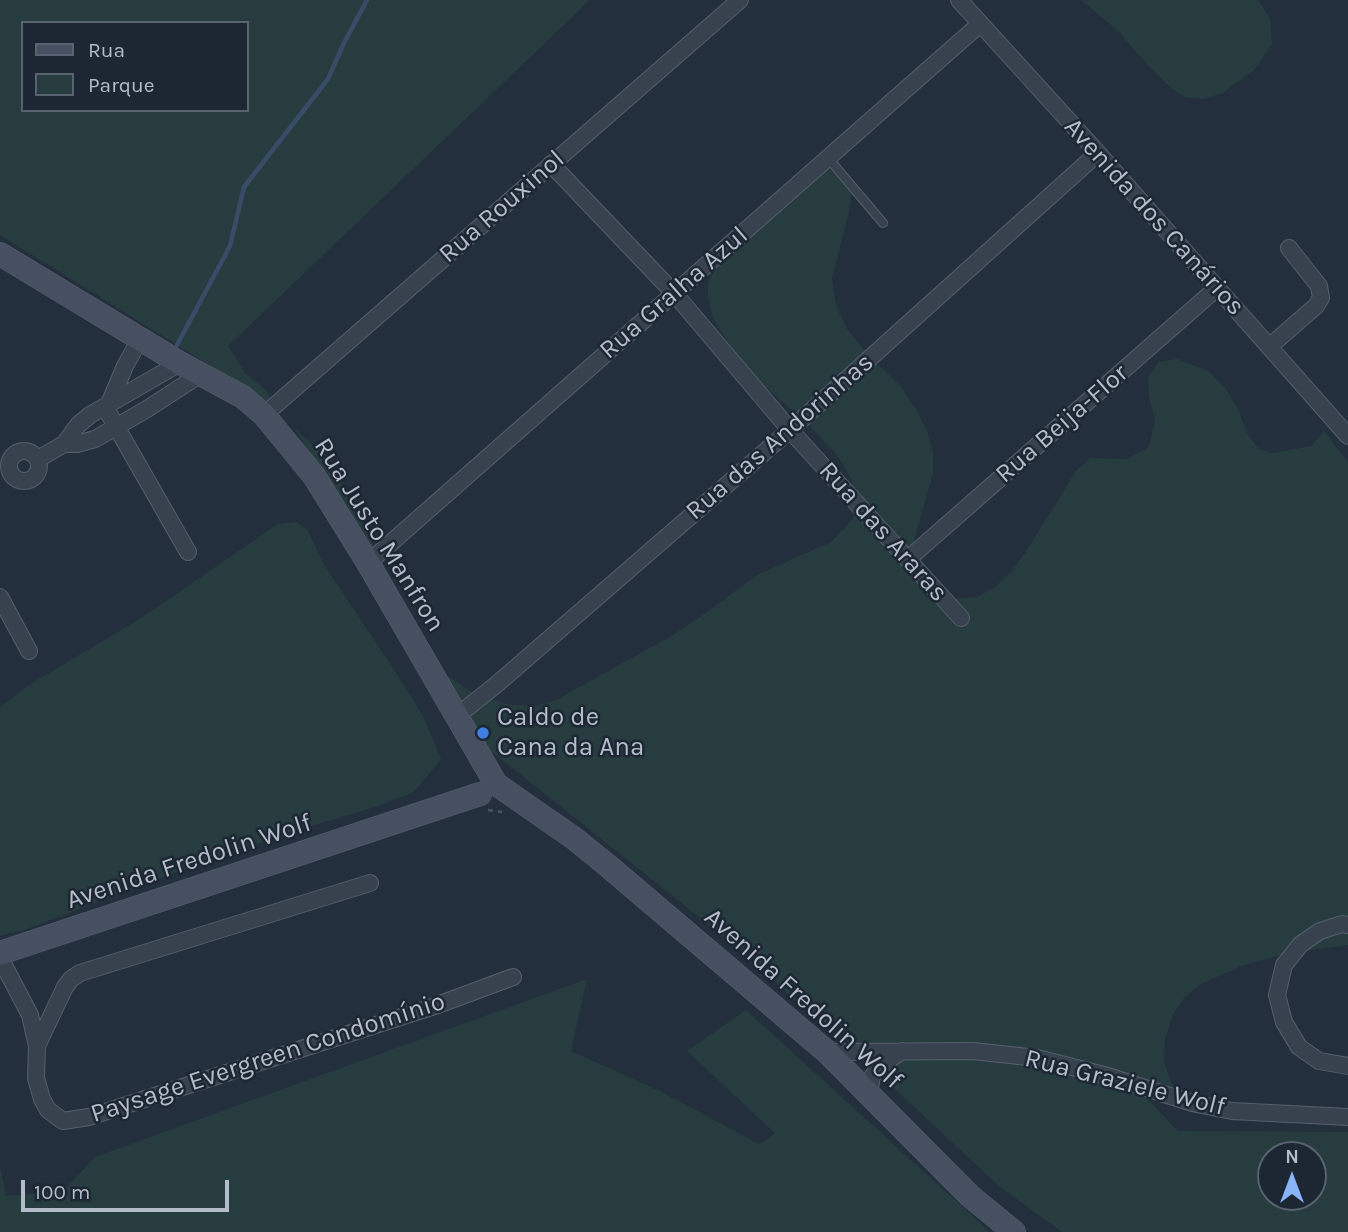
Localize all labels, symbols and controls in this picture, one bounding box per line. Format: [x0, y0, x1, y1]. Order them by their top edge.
legend [21, 21, 248, 112]
text: Rua [88, 38, 125, 62]
text: Parque [88, 73, 155, 97]
street label: Avenida dos Canários [1057, 112, 1251, 322]
street label: Rua Rouxinol [433, 144, 571, 270]
street label: Rua Gralha Azul [593, 220, 755, 366]
street label: Rua das Andorinhas [680, 347, 880, 527]
street label: Rua Beija-Flor [989, 358, 1135, 490]
street label: Rua Justo Manfron [307, 432, 451, 638]
street label: Rua das Araras [812, 456, 954, 608]
place label: Caldo de Cana da Ana [497, 702, 644, 764]
marker: Caldo de Cana da Ana [475, 725, 491, 741]
street label: Avenida Fredolin Wolf [63, 808, 315, 916]
street label: Avenida Fredolin Wolf [698, 902, 908, 1096]
street label: Paysage Evergreen Condomínio [87, 986, 449, 1130]
street label: Rua Graziele Wolf [1021, 1043, 1229, 1123]
north arrow [1257, 1141, 1327, 1211]
text: N [1285, 1146, 1299, 1168]
scale bar [24, 1166, 233, 1210]
text: 100 m [34, 1180, 91, 1204]

